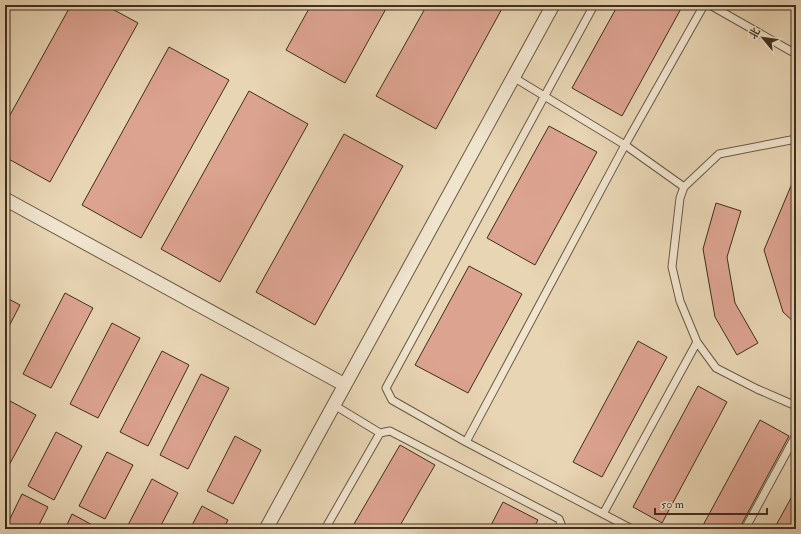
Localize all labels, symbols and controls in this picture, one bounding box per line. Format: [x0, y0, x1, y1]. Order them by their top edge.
north arrow [743, 18, 783, 58]
text: 北 [746, 25, 763, 41]
scale bar [655, 490, 767, 516]
text: 50 m [661, 497, 685, 512]

